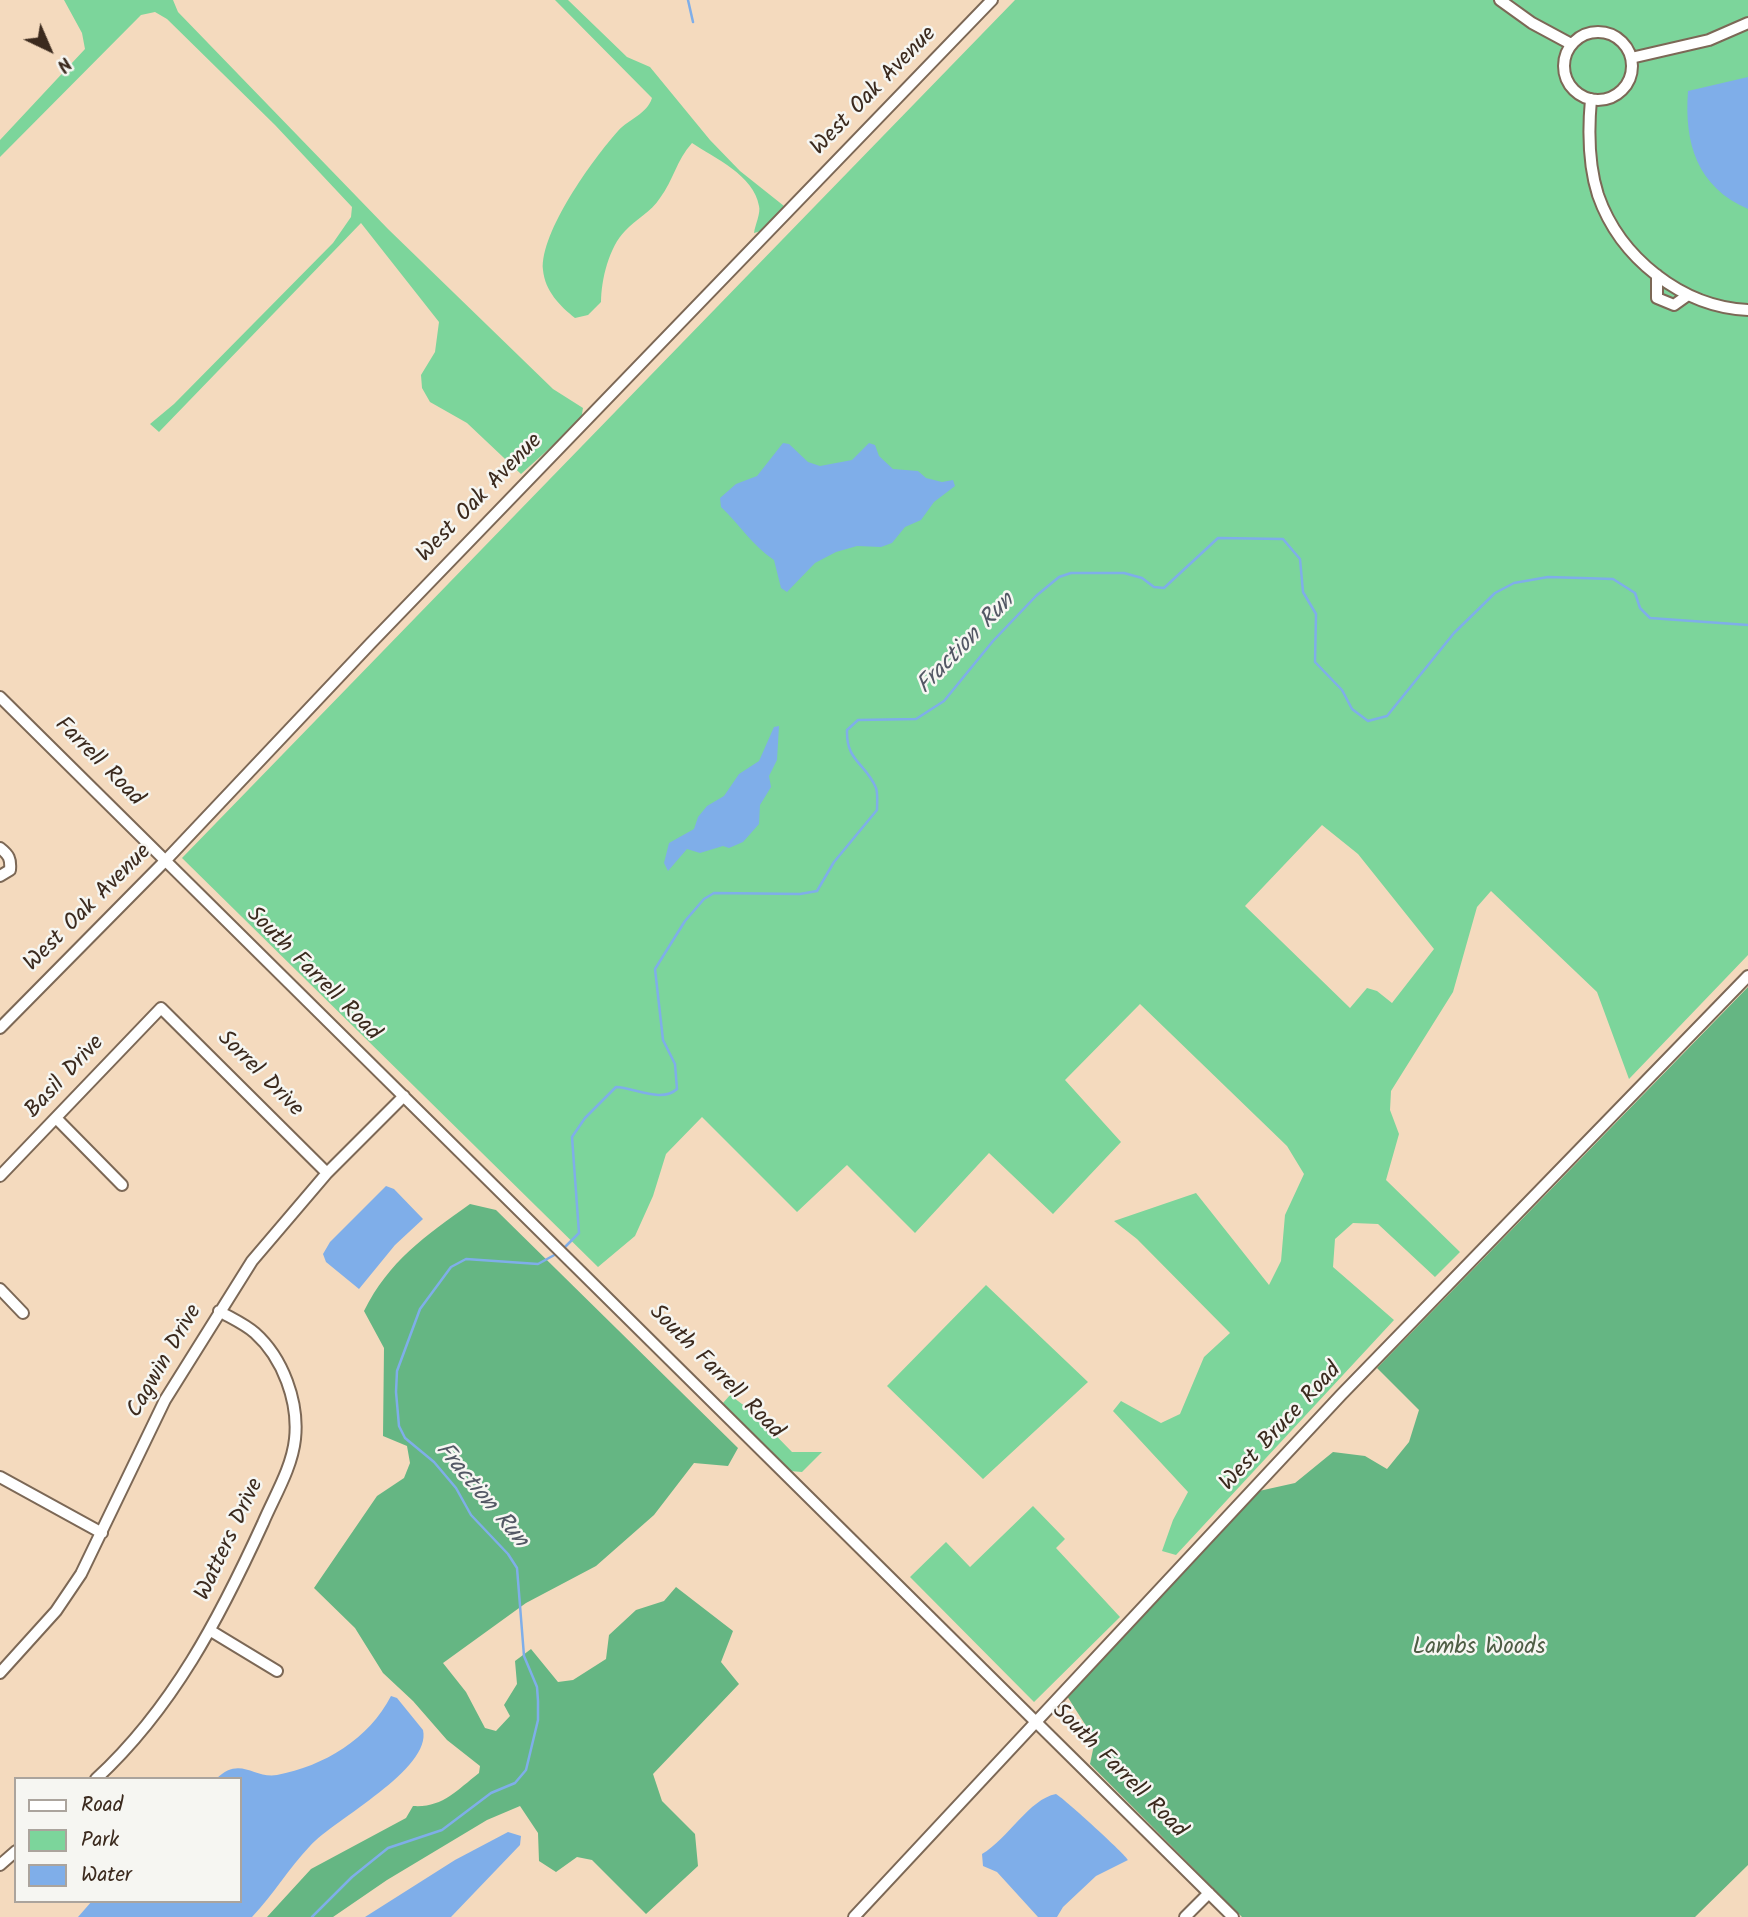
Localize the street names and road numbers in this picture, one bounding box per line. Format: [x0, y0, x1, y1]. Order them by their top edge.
street label: West Oak Avenue [806, 22, 944, 162]
street label: West Oak Avenue [412, 429, 550, 569]
street label: Farrell Road [48, 713, 148, 813]
street label: West Oak Avenue [20, 840, 158, 978]
street label: South Farrell Road [239, 902, 385, 1048]
street label: Sorrel Drive [210, 1026, 308, 1124]
street label: Basil Drive [21, 1031, 111, 1125]
street label: South Farrell Road [642, 1300, 788, 1446]
street label: Cagwin Drive [123, 1301, 209, 1423]
street label: West Bruce Road [1215, 1358, 1349, 1498]
street label: Watters Drive [191, 1475, 271, 1605]
street label: South Farrell Road [1045, 1699, 1191, 1845]

